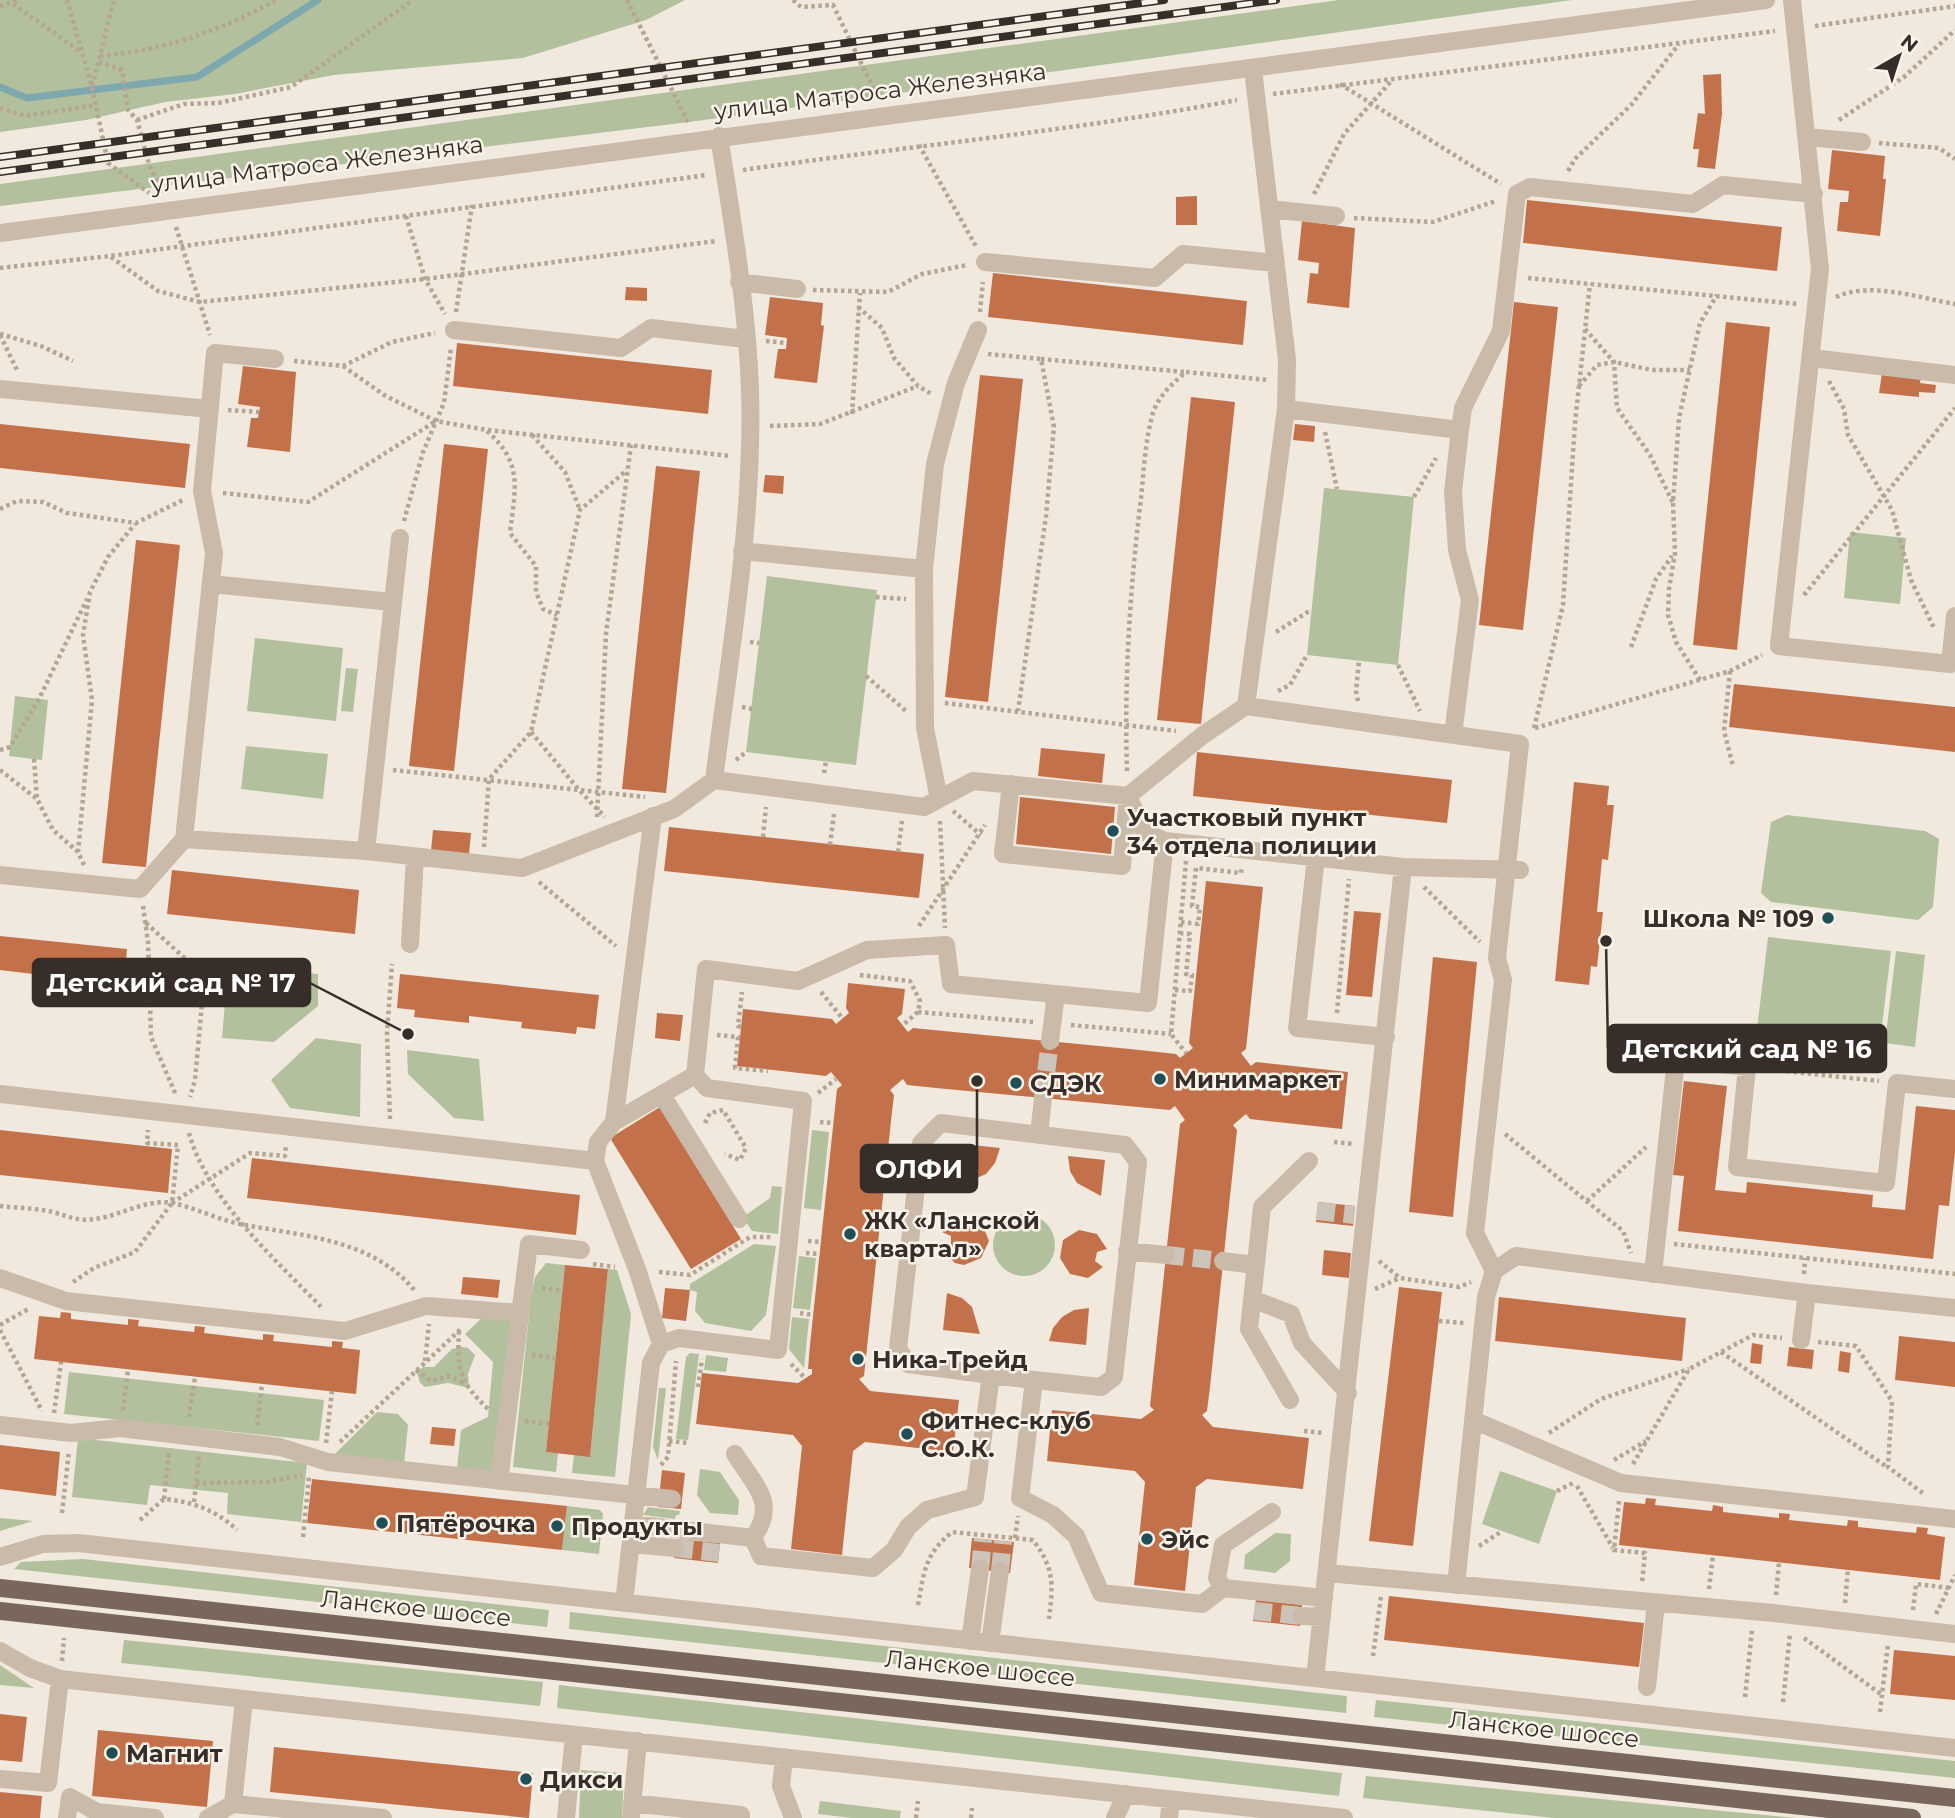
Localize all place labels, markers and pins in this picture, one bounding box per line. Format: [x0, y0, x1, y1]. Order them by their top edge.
place label: Участковый пункт 34 отдела полиции [1126, 803, 1377, 860]
marker: Участковый пункт 34 отдела полиции [1105, 823, 1121, 839]
place label: Школа № 109 [1643, 904, 1814, 933]
marker: Школа № 109 [1820, 910, 1836, 926]
callout: Детский сад № 17 [33, 959, 310, 1006]
callout: Детский сад № 16 [1608, 1025, 1886, 1072]
place label: Минимаркет [1174, 1065, 1342, 1094]
place label: СДЭК [1030, 1069, 1102, 1098]
marker: Минимаркет [1152, 1071, 1168, 1087]
marker: СДЭК [1008, 1075, 1024, 1091]
callout: ОЛФИ [861, 1145, 977, 1192]
place label: ЖК «Ланской квартал» [864, 1206, 1040, 1263]
marker: ЖК «Ланской квартал» [842, 1226, 858, 1242]
place label: Ника-Трейд [872, 1345, 1028, 1374]
marker: Ника-Трейд [850, 1351, 866, 1367]
place label: Фитнес-клуб С.О.К. [921, 1406, 1091, 1463]
marker: Фитнес-клуб С.О.К. [899, 1426, 915, 1442]
place label: Пятёрочка [396, 1509, 536, 1538]
place label: Продукты [571, 1512, 703, 1541]
marker: Пятёрочка [374, 1515, 390, 1531]
marker: Продукты [549, 1518, 565, 1534]
place label: Эйс [1161, 1525, 1209, 1554]
marker: Эйс [1139, 1531, 1155, 1547]
place label: Магнит [126, 1739, 223, 1768]
marker: Магнит [104, 1745, 120, 1761]
place label: Дикси [540, 1765, 623, 1794]
marker: Дикси [518, 1771, 534, 1787]

